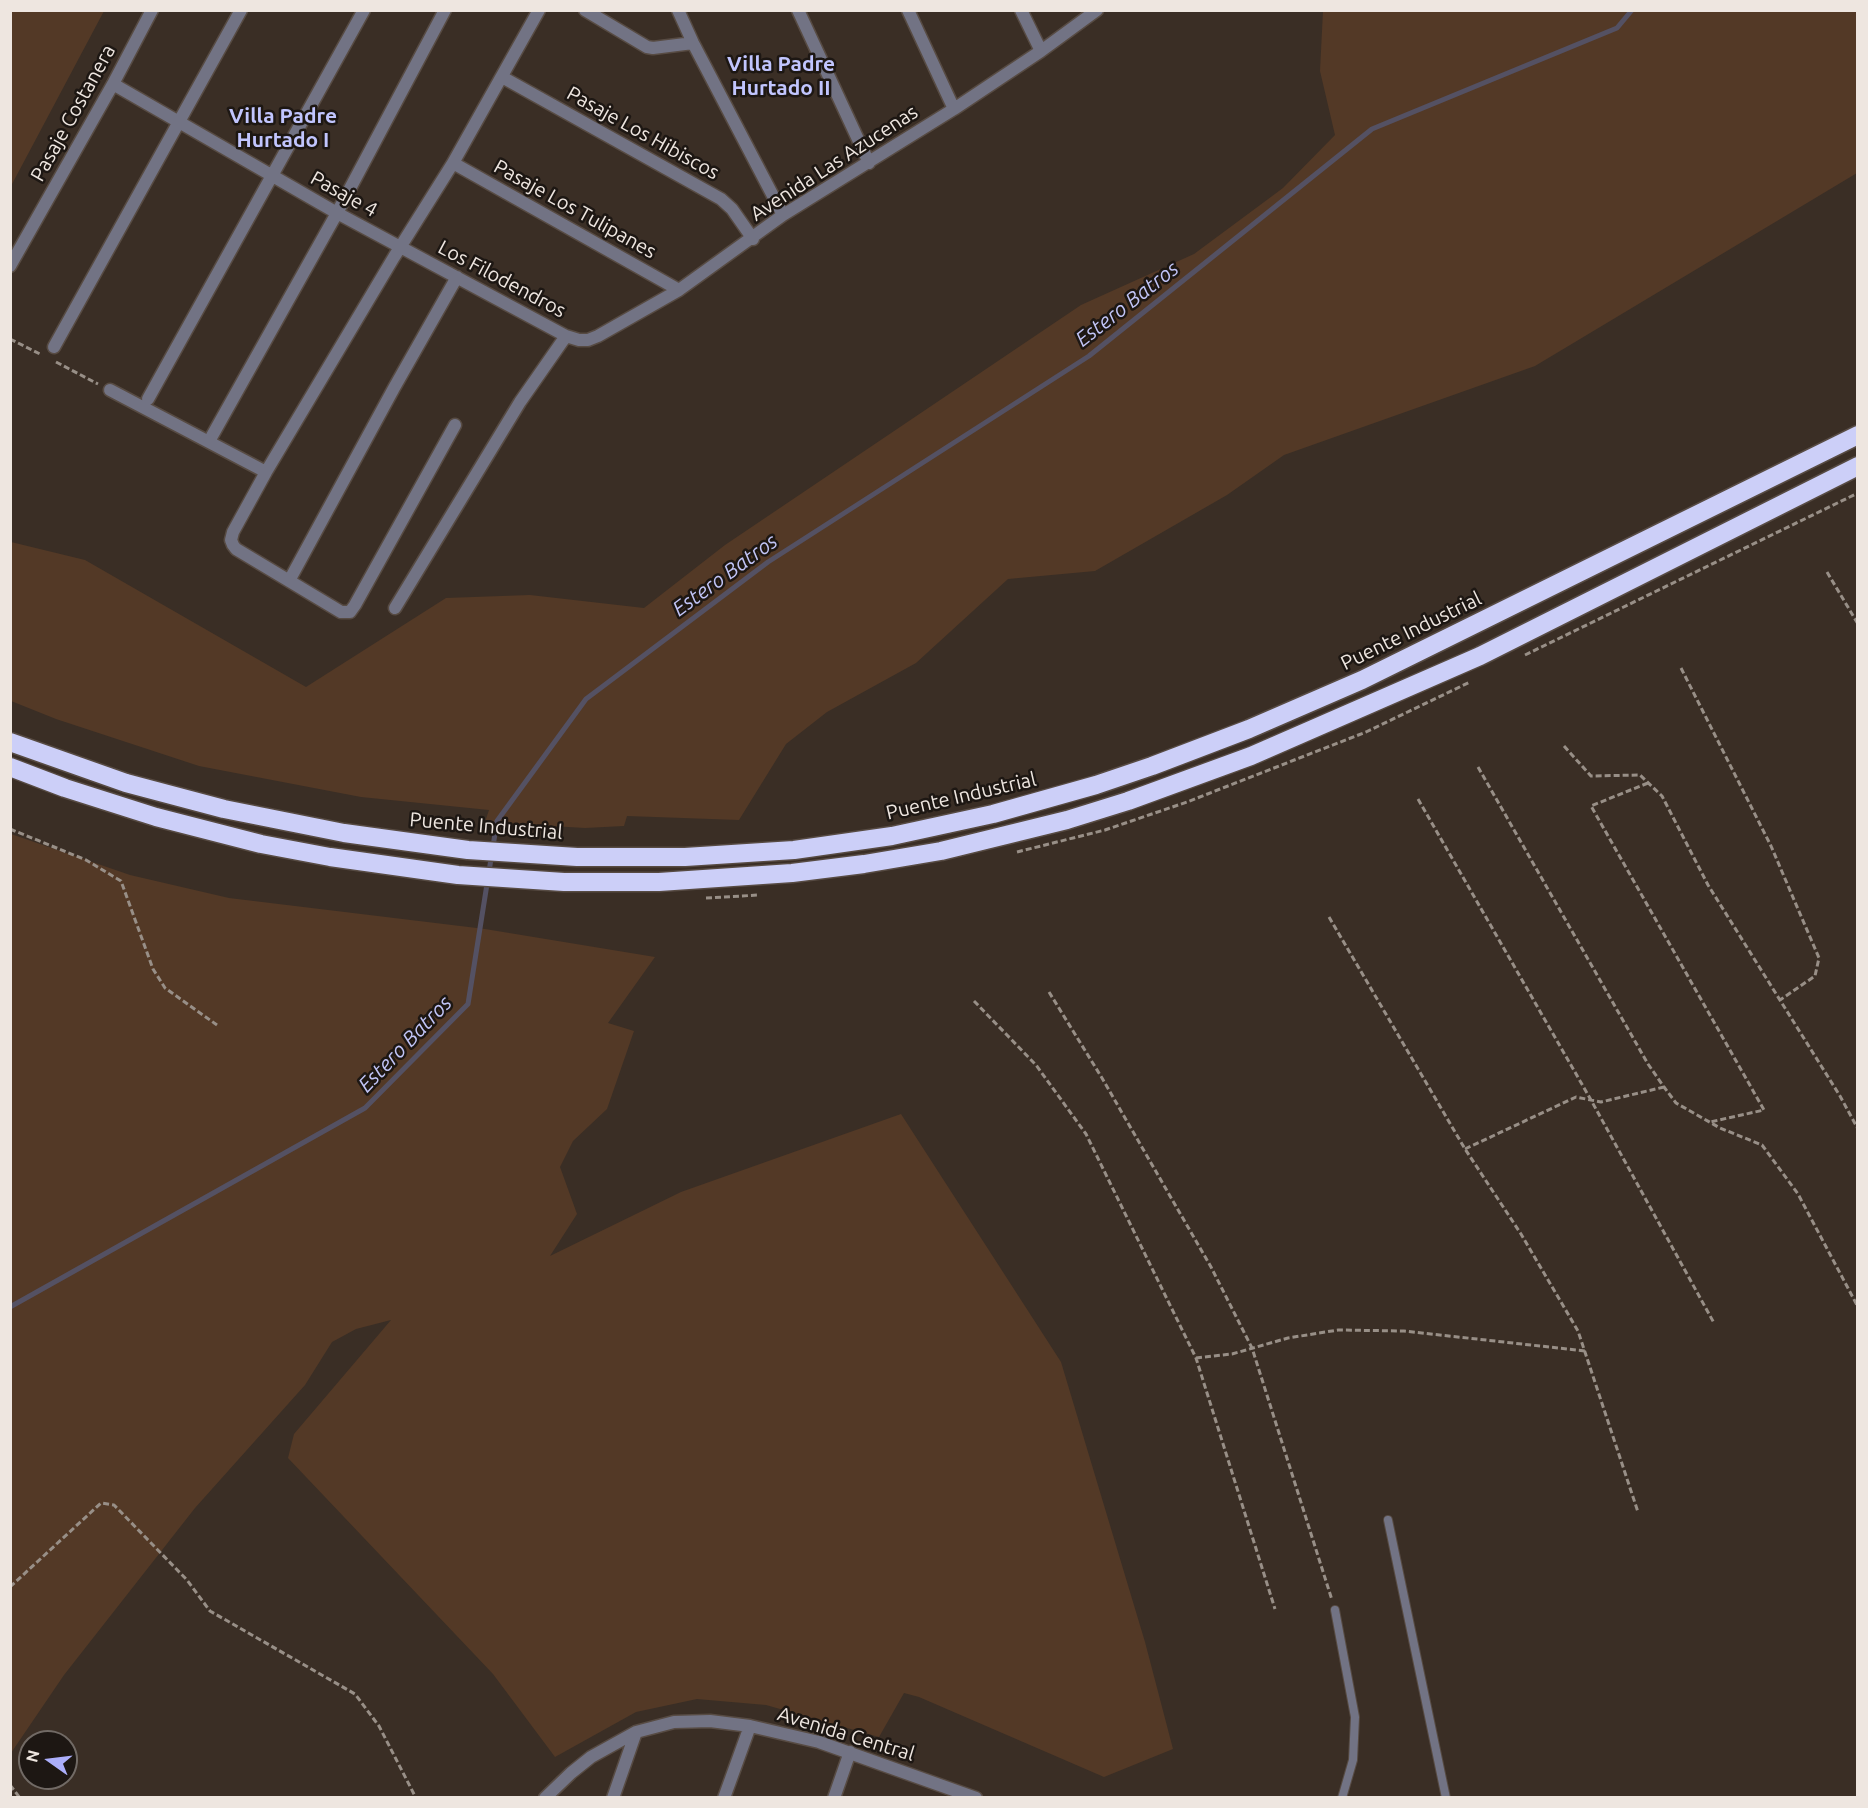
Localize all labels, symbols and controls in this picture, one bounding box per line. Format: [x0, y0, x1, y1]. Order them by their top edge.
street label: Pasaje Costanera [26, 40, 120, 186]
district label: Villa Padre Hurtado II [727, 51, 835, 101]
street label: Pasaje Los Hibiscos [563, 81, 723, 185]
street label: Avenida Las Azucenas [746, 100, 922, 226]
district label: Villa Padre Hurtado I [229, 103, 337, 153]
street label: Pasaje Los Tulipanes [490, 154, 660, 264]
street label: Pasaje 4 [306, 166, 382, 222]
street label: Los Filodendros [434, 235, 570, 323]
water label: Estero Batros [1070, 256, 1184, 352]
water label: Estero Batros [667, 528, 783, 622]
street label: Puente Industrial [1337, 587, 1485, 675]
street label: Puente Industrial [884, 767, 1038, 825]
street label: Puente Industrial [409, 807, 563, 845]
water label: Estero Batros [353, 991, 457, 1097]
street label: Avenida Central [775, 1702, 917, 1766]
north arrow [18, 1730, 78, 1790]
text: N [22, 1748, 43, 1764]

